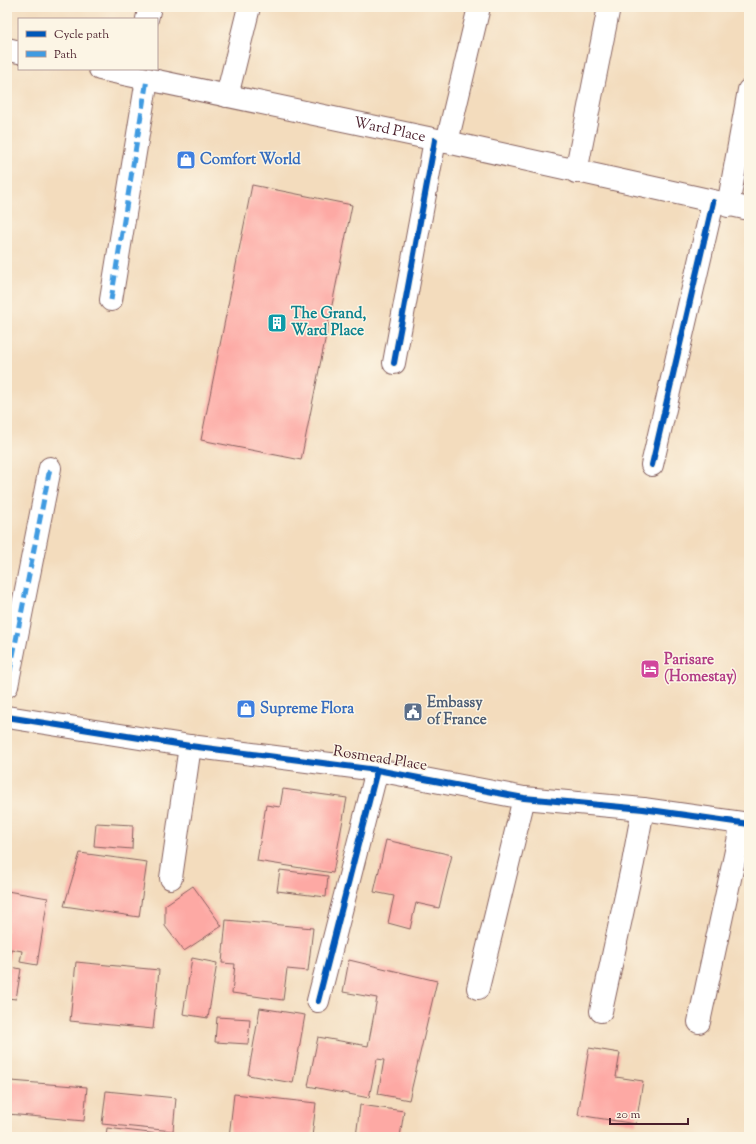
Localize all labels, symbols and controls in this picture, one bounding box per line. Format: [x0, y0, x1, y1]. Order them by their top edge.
legend [18, 18, 158, 70]
text: Cycle path [54, 26, 109, 44]
text: Path [54, 46, 77, 64]
street label: Ward Place [352, 112, 428, 148]
shop icon: Comfort World [175, 149, 197, 171]
place label: Comfort World [200, 150, 301, 171]
place label: The Grand, Ward Place [291, 304, 366, 342]
building icon: The Grand, Ward Place [266, 312, 288, 334]
place label: Parisare (Homestay) [664, 650, 737, 688]
hotel icon: Parisare (Homestay) [639, 658, 661, 680]
place label: Embassy of France [427, 693, 487, 731]
shop icon: Supreme Flora [235, 698, 257, 720]
place label: Supreme Flora [260, 699, 354, 720]
public building icon: Embassy of France [402, 701, 424, 723]
street label: Rosmead Place [331, 741, 429, 777]
scale bar [610, 1100, 688, 1126]
text: 20 m [616, 1106, 641, 1124]

